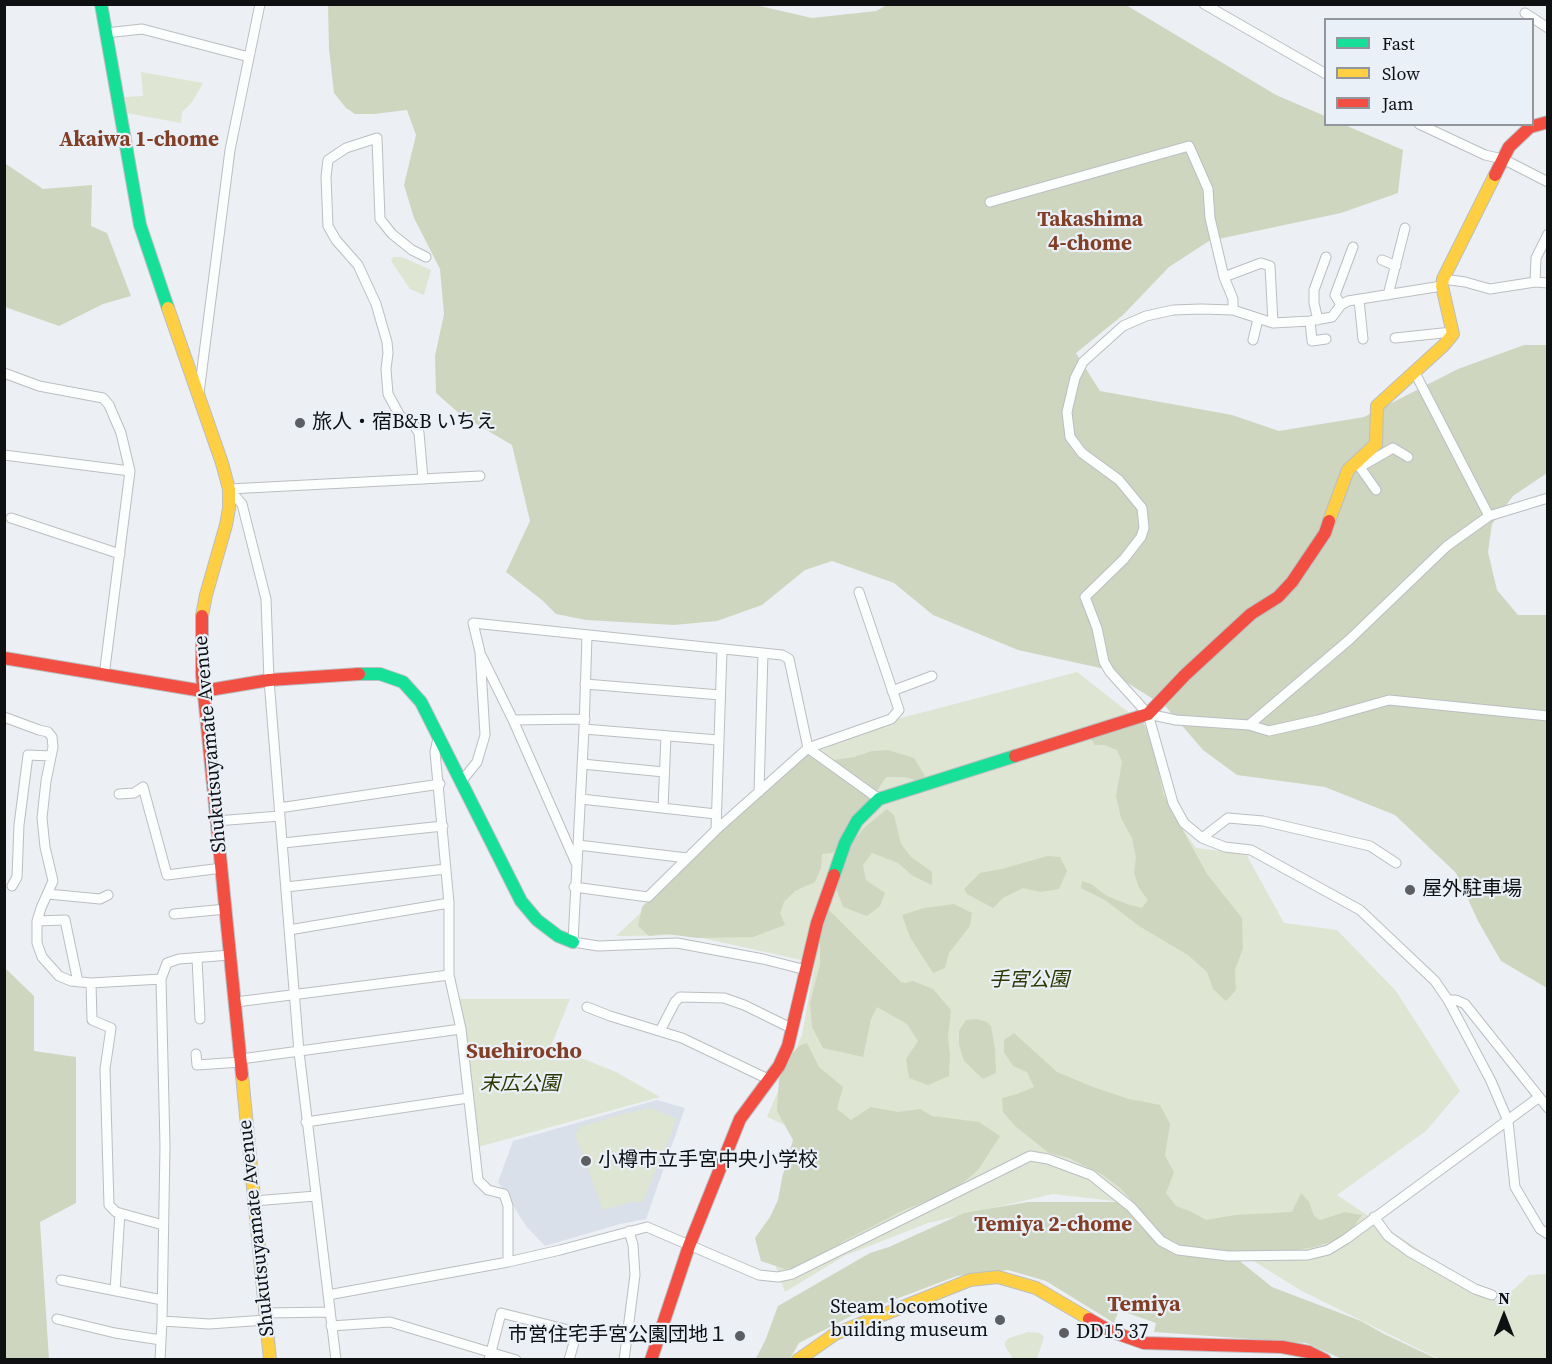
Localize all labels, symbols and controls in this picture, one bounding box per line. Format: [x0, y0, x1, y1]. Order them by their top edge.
legend [1324, 18, 1534, 126]
text: Fast [1382, 31, 1415, 56]
text: Slow [1382, 61, 1420, 86]
text: Jam [1382, 91, 1414, 116]
district label: Akaiwa 1-chome [59, 128, 219, 154]
district label: Takashima 4-chome [1037, 208, 1143, 258]
place label: 旅人・宿B&B いちえ [312, 411, 496, 435]
marker: 旅人・宿B&B いちえ [293, 416, 307, 430]
street label: Shukutsuyamate Avenue [190, 634, 232, 854]
place label: 屋外駐車場 [1422, 878, 1522, 902]
marker: 屋外駐車場 [1403, 883, 1417, 897]
park label: 手宮公園 [989, 969, 1069, 993]
district label: Suehirocho [466, 1039, 582, 1065]
park label: 末広公園 [480, 1073, 560, 1097]
street label: Shukutsuyamate Avenue [234, 1118, 280, 1338]
place label: 小樽市立手宮中央小学校 [598, 1149, 818, 1173]
marker: 小樽市立手宮中央小学校 [579, 1154, 593, 1168]
district label: Temiya 2-chome [974, 1213, 1132, 1239]
north arrow [1474, 1286, 1534, 1346]
text: N [1498, 1287, 1510, 1309]
district label: Temiya [1107, 1292, 1181, 1318]
place label: Steam locomotive building museum [830, 1296, 988, 1343]
marker: Steam locomotive building museum [993, 1313, 1007, 1327]
place label: DD15 37 [1076, 1321, 1148, 1345]
place label: 市営住宅手宮公園団地１ [508, 1324, 728, 1348]
marker: DD15 37 [1057, 1326, 1071, 1340]
marker: 市営住宅手宮公園団地１ [733, 1329, 747, 1343]

